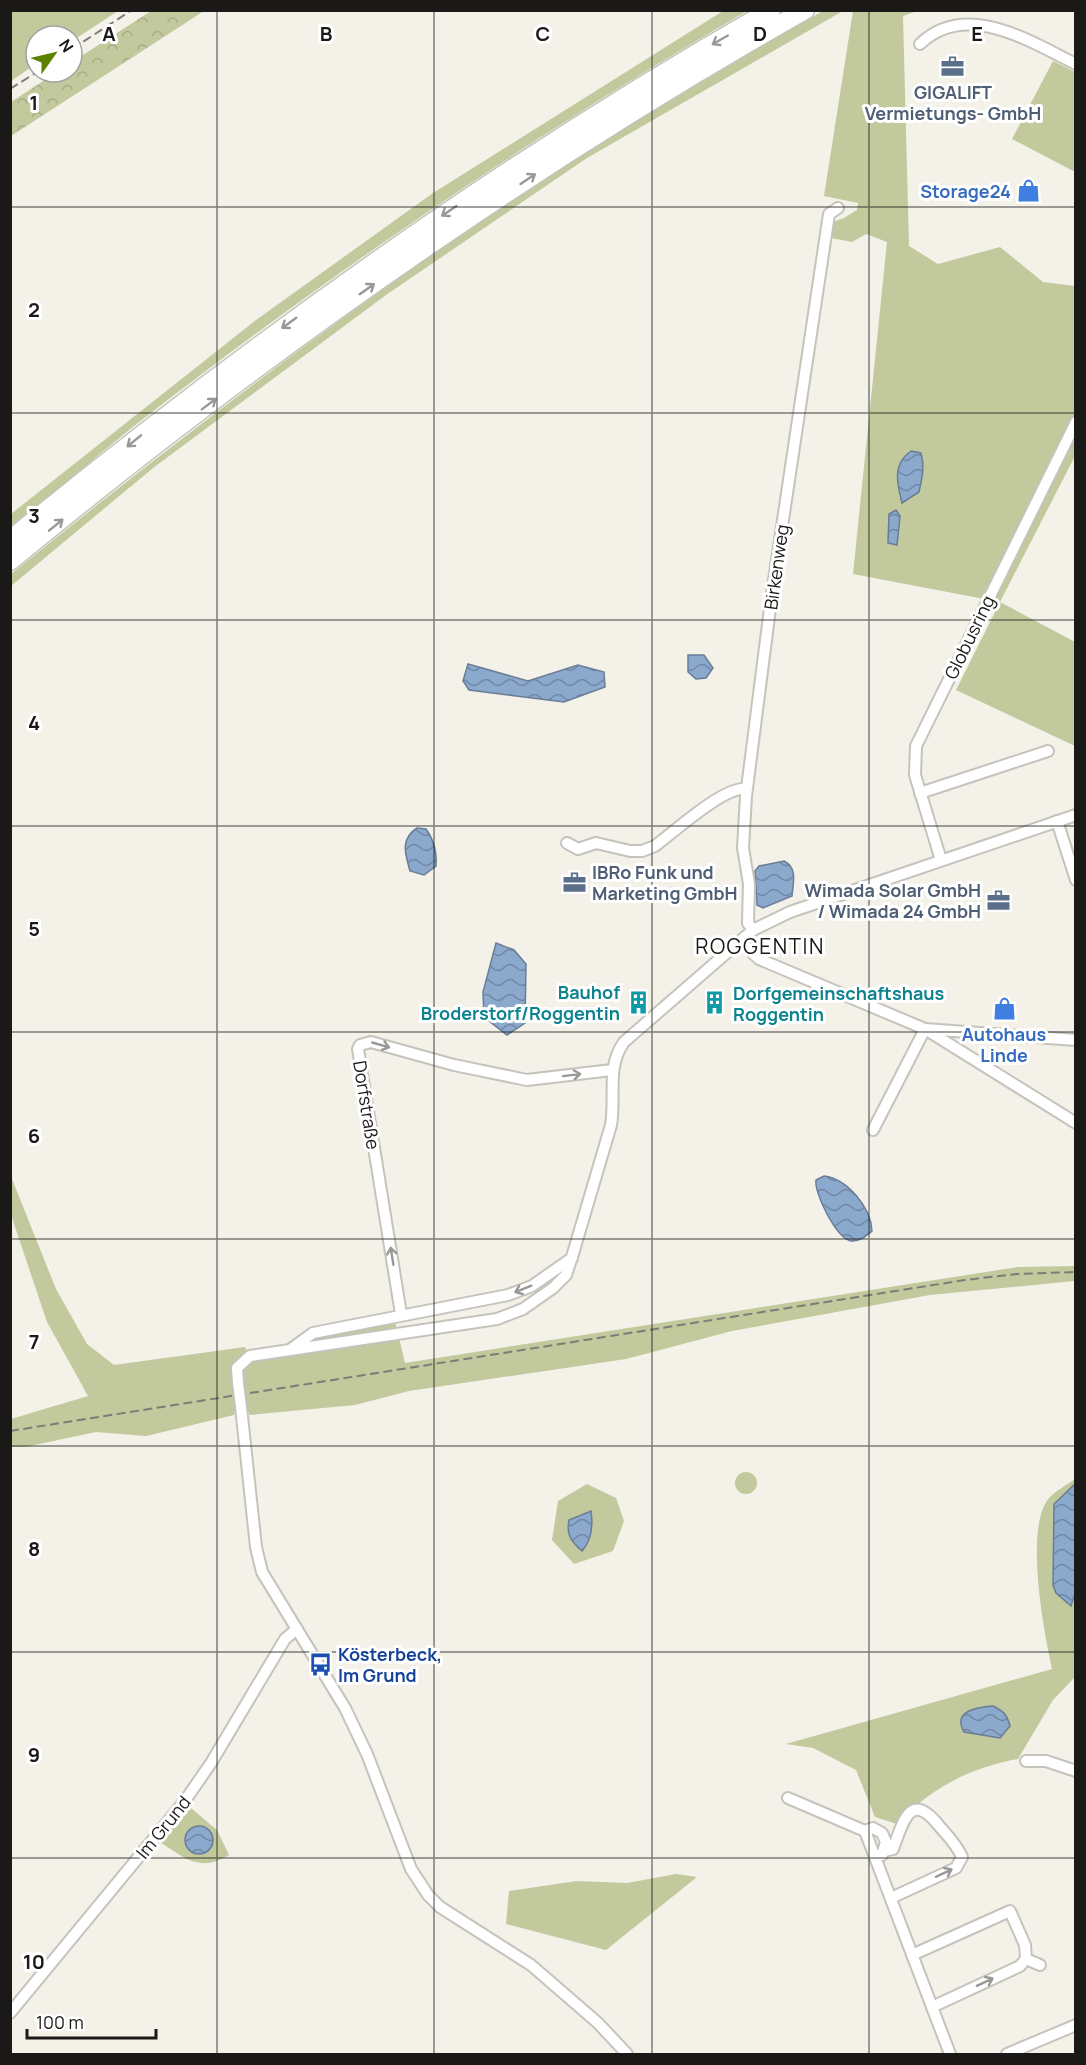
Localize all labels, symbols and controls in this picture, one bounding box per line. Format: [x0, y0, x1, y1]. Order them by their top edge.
text: A [102, 20, 116, 47]
text: B [320, 20, 333, 47]
text: C [536, 20, 550, 47]
text: D [753, 20, 767, 47]
text: E [971, 20, 983, 47]
north arrow [24, 24, 84, 84]
one-way arrow [712, 34, 729, 46]
text: N [54, 35, 79, 57]
office icon: GIGALIFT Vermietungs- GmbH [940, 53, 966, 79]
place label: GIGALIFT Vermietungs- GmbH [865, 80, 1041, 125]
text: 1 [30, 89, 38, 116]
one-way arrow [519, 173, 535, 185]
shop icon: Storage24 [1016, 178, 1042, 204]
place label: Storage24 [920, 179, 1011, 203]
one-way arrow [441, 205, 458, 217]
one-way arrow [358, 283, 374, 295]
text: 2 [28, 296, 40, 323]
one-way arrow [282, 317, 298, 329]
one-way arrow [201, 398, 217, 411]
one-way arrow [126, 434, 142, 447]
text: 3 [28, 502, 40, 529]
one-way arrow [48, 518, 64, 531]
street label: Birkenweg [758, 523, 794, 611]
street label: Globusring [938, 591, 1000, 683]
text: 4 [28, 709, 40, 736]
place label: IBRo Funk und Marketing GmbH [592, 860, 738, 905]
office icon: IBRo Funk und Marketing GmbH [561, 869, 587, 895]
place label: Wimada Solar GmbH / Wimada 24 GmbH [805, 878, 981, 923]
office icon: Wimada Solar GmbH / Wimada 24 GmbH [986, 887, 1012, 913]
text: 5 [28, 915, 40, 942]
district label: ROGGENTIN [695, 932, 825, 960]
place label: Bauhof Broderstorf/Roggentin [421, 980, 620, 1025]
place label: Dorfgemeinschaftshaus Roggentin [733, 981, 945, 1026]
building icon: Bauhof Broderstorf/Roggentin [625, 989, 651, 1015]
building icon: Dorfgemeinschaftshaus Roggentin [702, 990, 728, 1016]
shop icon: Autohaus Linde [991, 995, 1017, 1021]
place label: Autohaus Linde [962, 1022, 1046, 1067]
one-way arrow [371, 1040, 390, 1051]
street label: Dorfstraße [348, 1059, 386, 1151]
one-way arrow [561, 1069, 581, 1080]
text: 6 [28, 1122, 40, 1149]
one-way arrow [386, 1247, 397, 1266]
one-way arrow [514, 1284, 533, 1295]
text: 7 [29, 1328, 39, 1355]
text: 8 [28, 1535, 40, 1562]
place label: Kösterbeck, Im Grund [338, 1642, 442, 1687]
bus stop icon: Kösterbeck, Im Grund [307, 1651, 333, 1677]
text: 9 [28, 1741, 40, 1768]
street label: Im Grund [130, 1791, 196, 1863]
one-way arrow [934, 1867, 952, 1879]
text: 10 [23, 1948, 45, 1975]
one-way arrow [976, 1976, 994, 1988]
scale bar [27, 2002, 156, 2040]
text: 100 m [36, 2010, 84, 2034]

